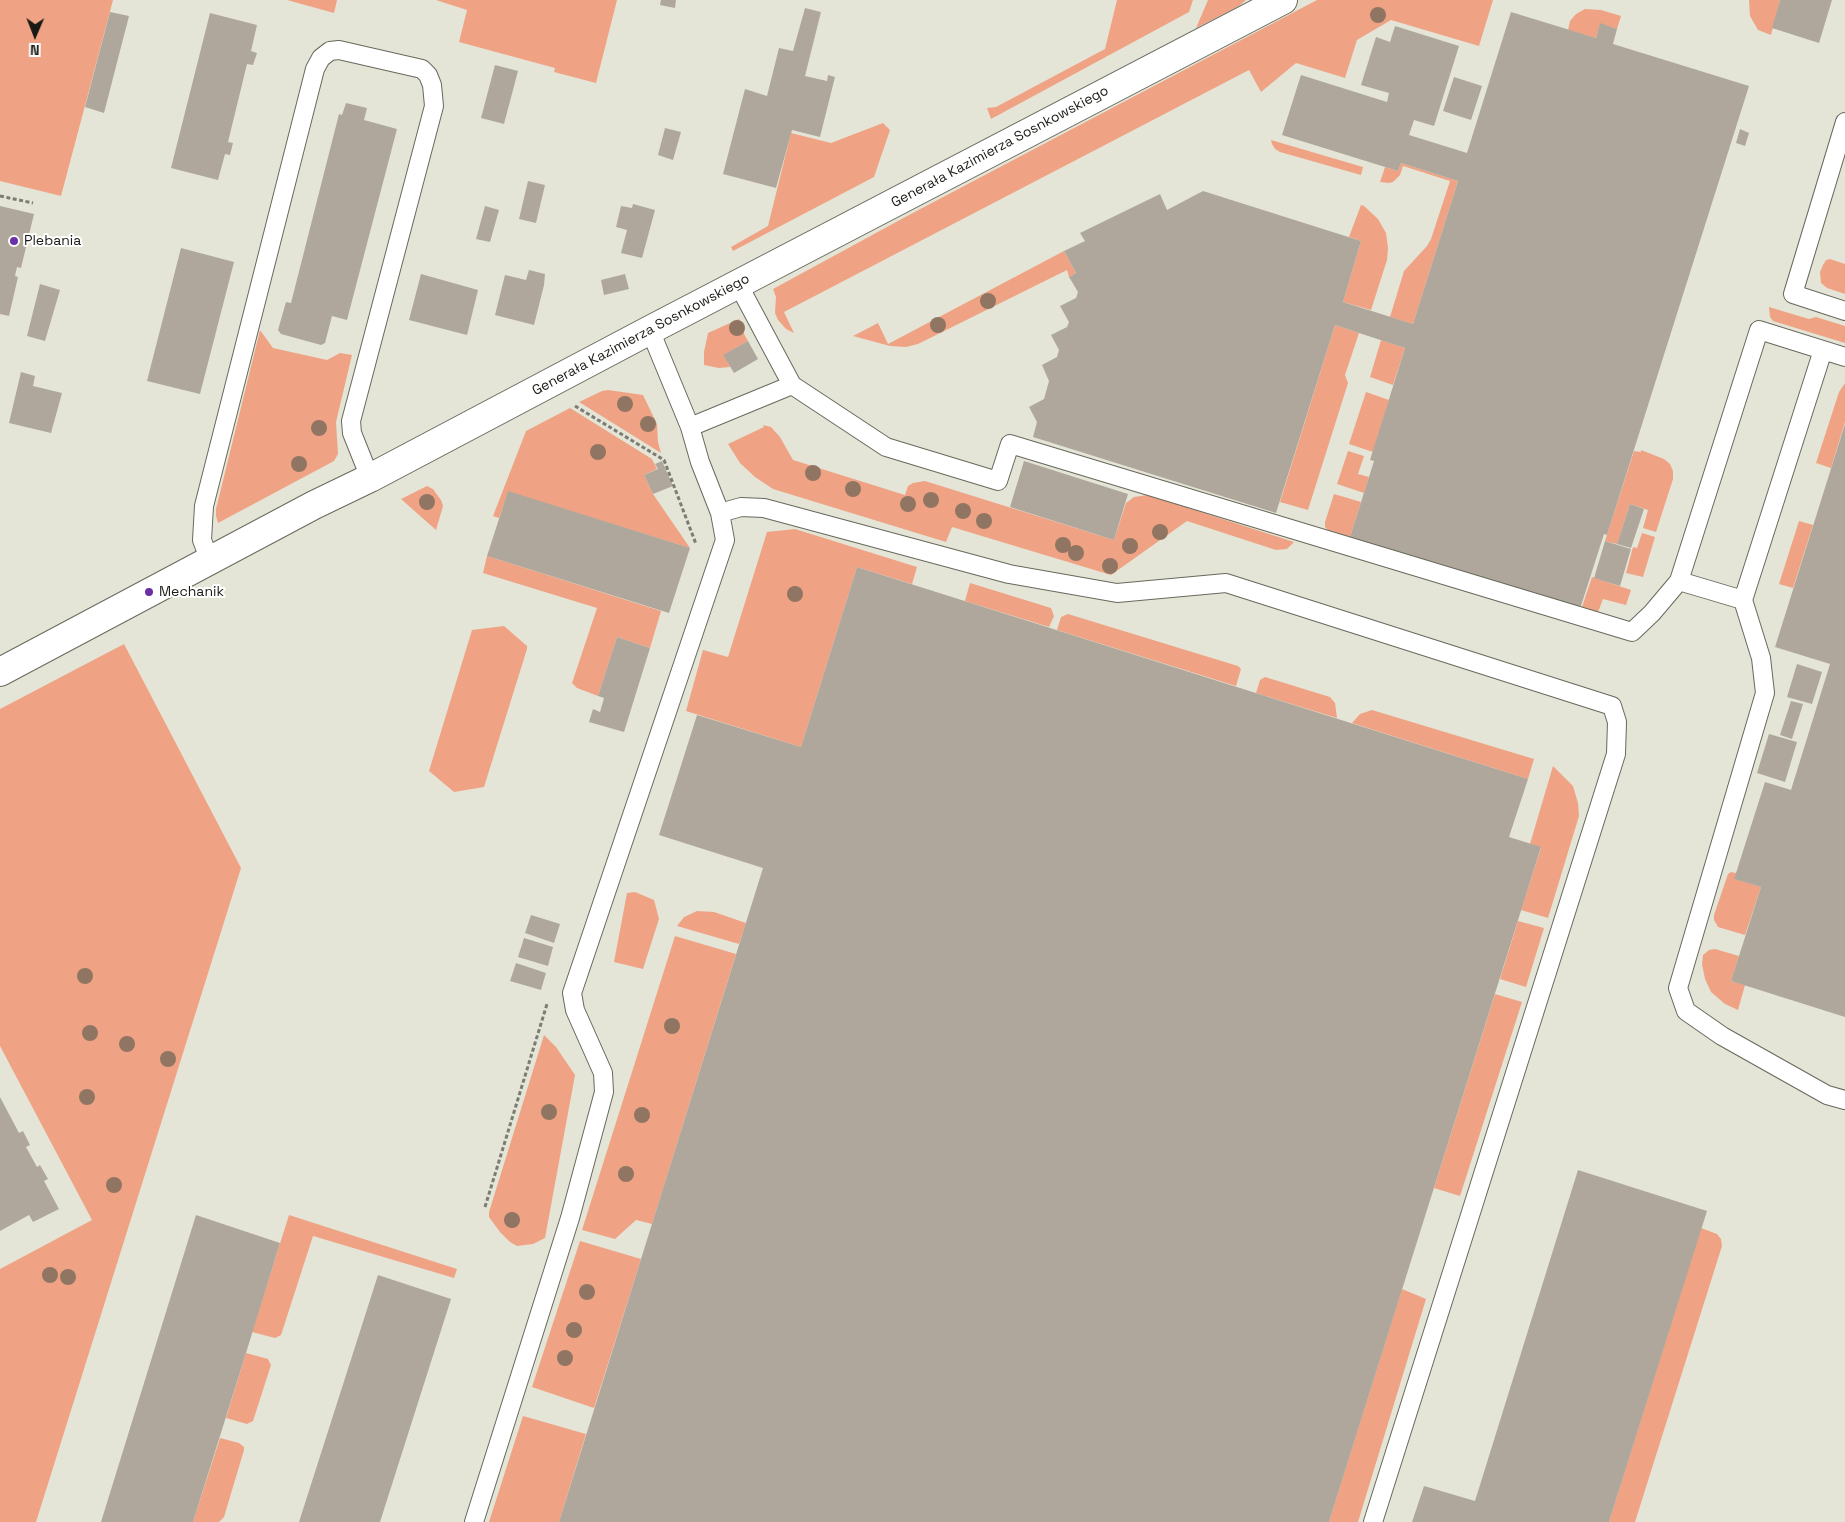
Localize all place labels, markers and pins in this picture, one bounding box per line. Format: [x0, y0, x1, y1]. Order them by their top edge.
place label: Plebania [24, 233, 81, 249]
marker: Plebania [8, 235, 20, 247]
place label: Mechanik [159, 584, 224, 600]
marker: Mechanik [143, 586, 155, 598]

